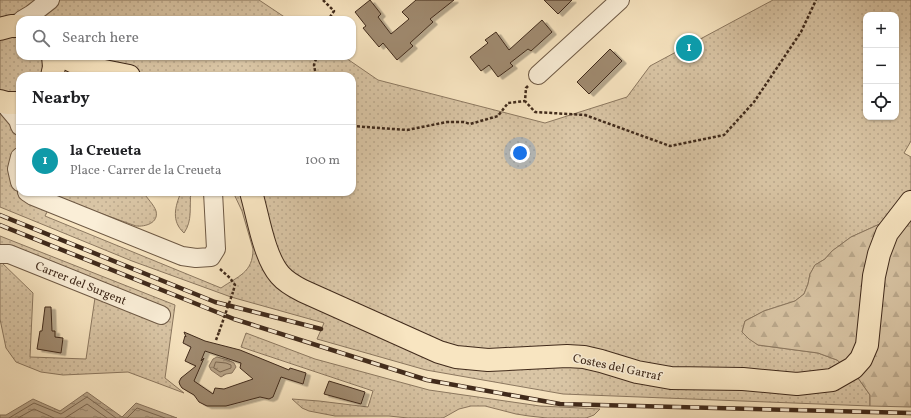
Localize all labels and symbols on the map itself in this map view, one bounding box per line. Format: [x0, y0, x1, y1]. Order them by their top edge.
pin: 1 [676, 33, 702, 63]
your location [510, 143, 530, 163]
street label: Carrer del Surgent [33, 258, 129, 310]
street label: Costes del Garraf [571, 351, 664, 386]

